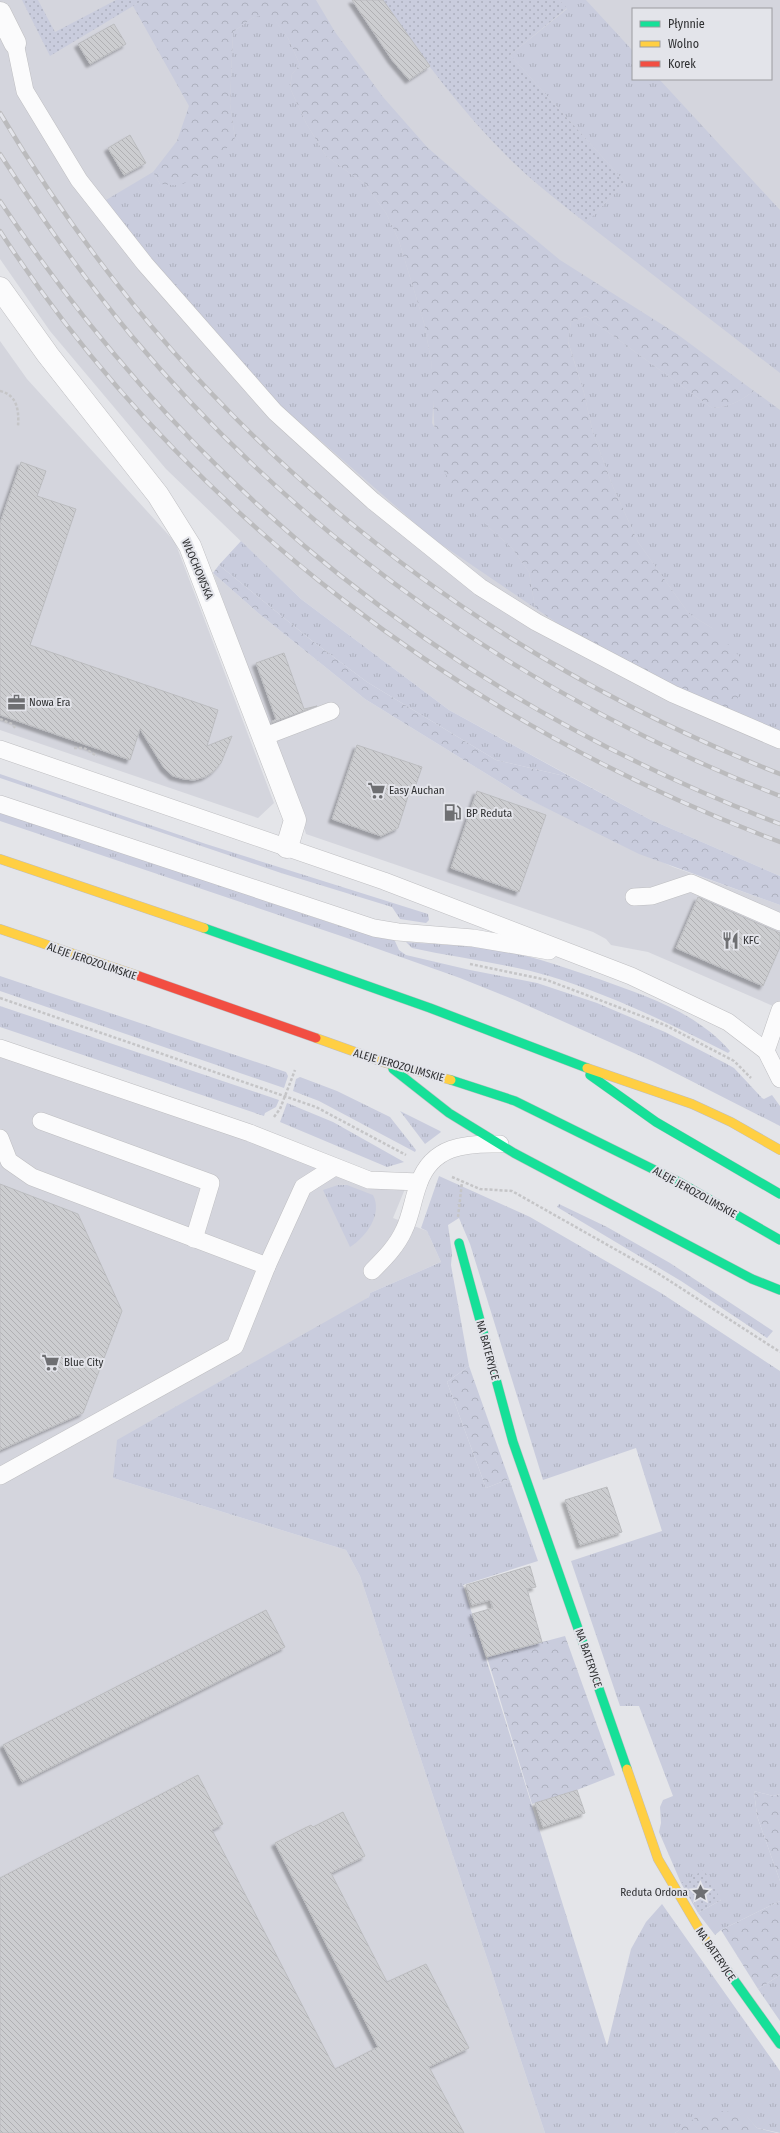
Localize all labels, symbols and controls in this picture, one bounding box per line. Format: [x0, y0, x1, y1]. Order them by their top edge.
legend [632, 8, 772, 80]
text: Płynnie [668, 17, 705, 31]
text: Wolno [668, 37, 699, 51]
text: Korek [668, 57, 696, 71]
street label: WŁOCHOWSKA [179, 537, 216, 601]
office icon: Nowa Era [6, 692, 26, 712]
place label: Nowa Era [29, 696, 70, 709]
supermarket icon: Easy Auchan [366, 780, 386, 800]
place label: Easy Auchan [389, 784, 445, 797]
fuel station icon: BP Reduta [443, 803, 463, 823]
place label: BP Reduta [466, 807, 512, 820]
restaurant icon: KFC [720, 930, 740, 950]
place label: KFC [743, 934, 759, 947]
street label: ALEJE JEROZOLIMSKIE [45, 940, 138, 983]
street label: ALEJE JEROZOLIMSKIE [352, 1046, 446, 1085]
street label: ALEJE JEROZOLIMSKIE [651, 1164, 739, 1221]
street label: NA BATERYJCE [473, 1319, 502, 1381]
supermarket icon: Blue City [41, 1352, 61, 1372]
place label: Blue City [64, 1356, 104, 1369]
street label: NA BATERYJCE [572, 1627, 605, 1689]
place icon: Reduta Ordona [691, 1882, 711, 1902]
place label: Reduta Ordona [620, 1886, 688, 1899]
street label: NA BATERYJCE [693, 1925, 738, 1983]

